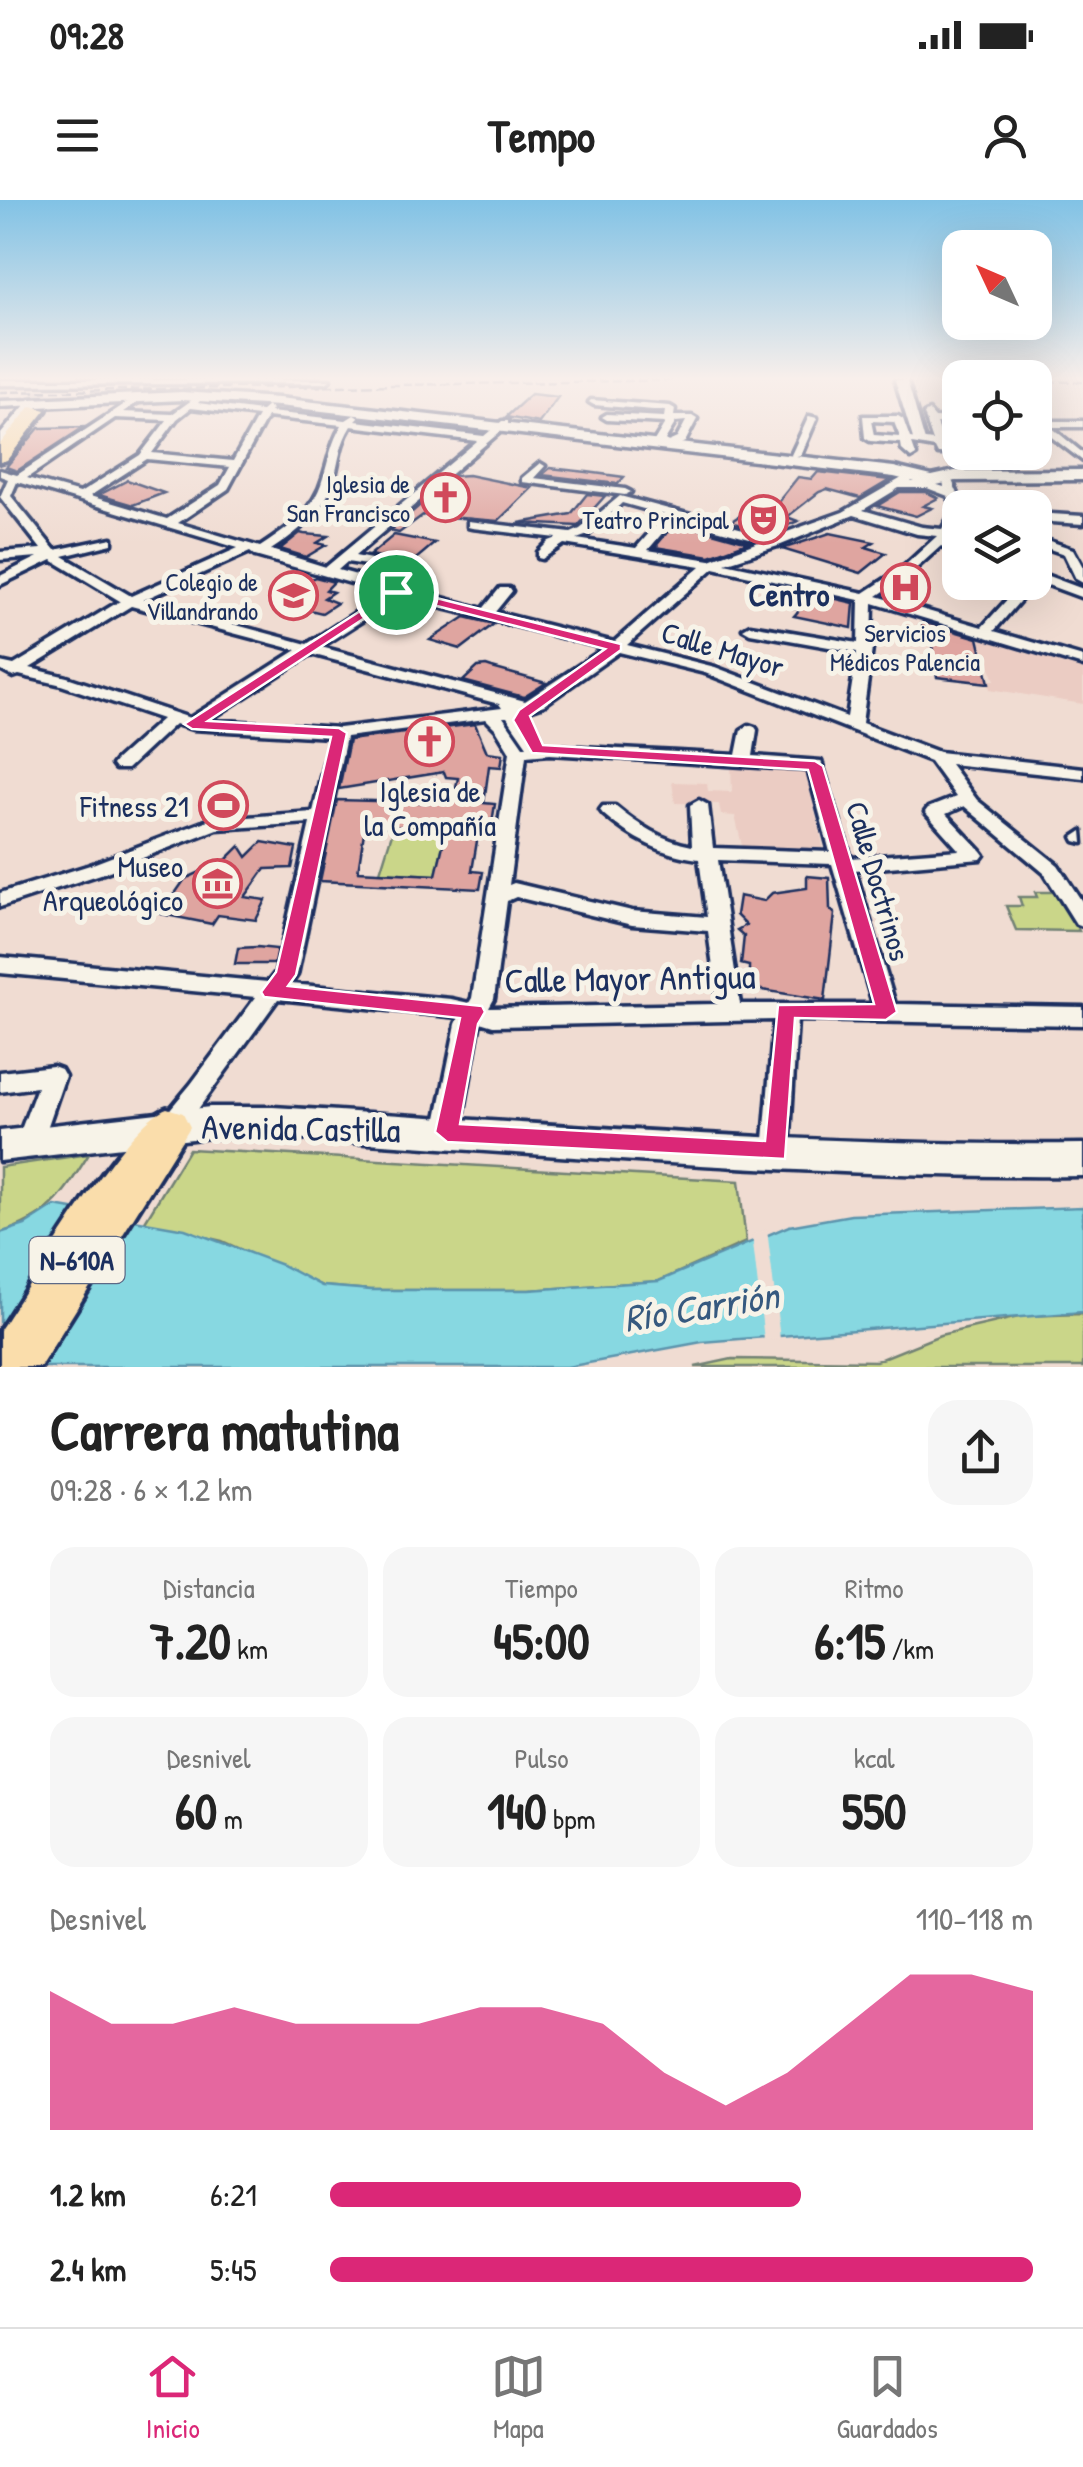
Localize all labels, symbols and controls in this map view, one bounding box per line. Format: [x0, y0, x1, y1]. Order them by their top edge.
text: 09:28 [50, 9, 124, 61]
text: Tempo [488, 105, 595, 166]
icon: menu [50, 108, 105, 163]
icon: person [978, 108, 1033, 163]
north arrow [942, 230, 1052, 340]
map controls [942, 230, 1052, 600]
button: locate [942, 360, 1052, 470]
place label: Iglesia de San Francisco [287, 467, 410, 530]
church icon: Iglesia de San Francisco [419, 472, 471, 524]
button: layers [942, 490, 1052, 600]
theatre icon: Teatro Principal [738, 494, 790, 546]
place label: Teatro Principal [582, 503, 729, 537]
pin [354, 550, 439, 635]
hospital icon: Servicios Médicos Palencia [879, 561, 931, 613]
place label: Colegio de Villandrando [146, 565, 258, 628]
icon: arrive [369, 565, 424, 620]
school or university icon: Colegio de Villandrando [267, 570, 319, 622]
district label: Centro [749, 573, 830, 616]
street label: Calle Mayor [657, 611, 789, 687]
place label: Servicios Médicos Palencia [830, 616, 980, 679]
church icon: Iglesia de la Compañía [404, 716, 456, 768]
place label: Iglesia de la Compañía [364, 771, 496, 845]
sports icon: Fitness 21 [198, 780, 250, 832]
place label: Fitness 21 [79, 786, 189, 826]
street label: Calle Doctrinos [837, 797, 921, 965]
place label: Museo Arqueológico [43, 846, 183, 920]
museum icon: Museo Arqueológico [192, 857, 244, 909]
street label: Calle Mayor Antigua [504, 952, 756, 1004]
street label: Avenida Castilla [201, 1103, 401, 1153]
road number: N-610A [30, 1237, 124, 1283]
water label: Río Carrión [620, 1268, 785, 1344]
text: Carrera matutina [50, 1393, 399, 1467]
button: share [928, 1400, 1033, 1505]
text: 09:28 · 6 × 1.2 km [50, 1468, 252, 1511]
text: Distancia [163, 1569, 255, 1607]
text: Tiempo [505, 1569, 578, 1607]
text: Ritmo [845, 1569, 904, 1607]
text: 7.20 [150, 1607, 231, 1675]
text: 45:00 [493, 1607, 590, 1675]
text: 6:15 [814, 1607, 885, 1675]
text: km [231, 1630, 268, 1668]
text: /km [885, 1630, 934, 1668]
text: Desnivel [167, 1739, 251, 1777]
text: Pulso [514, 1739, 569, 1777]
text: kcal [854, 1739, 895, 1777]
text: 60 [175, 1777, 217, 1845]
text: 140 [487, 1777, 547, 1845]
text: 550 [842, 1777, 907, 1845]
text: m [217, 1800, 243, 1838]
text: bpm [547, 1800, 596, 1838]
text: Desnivel [50, 1897, 146, 1940]
text: 110–118 m [916, 1897, 1033, 1940]
text: 1.2 km [50, 2173, 126, 2216]
text: 6:21 [210, 2173, 257, 2216]
text: 2.4 km [50, 2248, 126, 2291]
text: 5:45 [210, 2248, 257, 2291]
tab: Inicio [145, 2349, 200, 2447]
tab: Mapa [491, 2349, 546, 2447]
tab: Guardados [836, 2349, 938, 2447]

